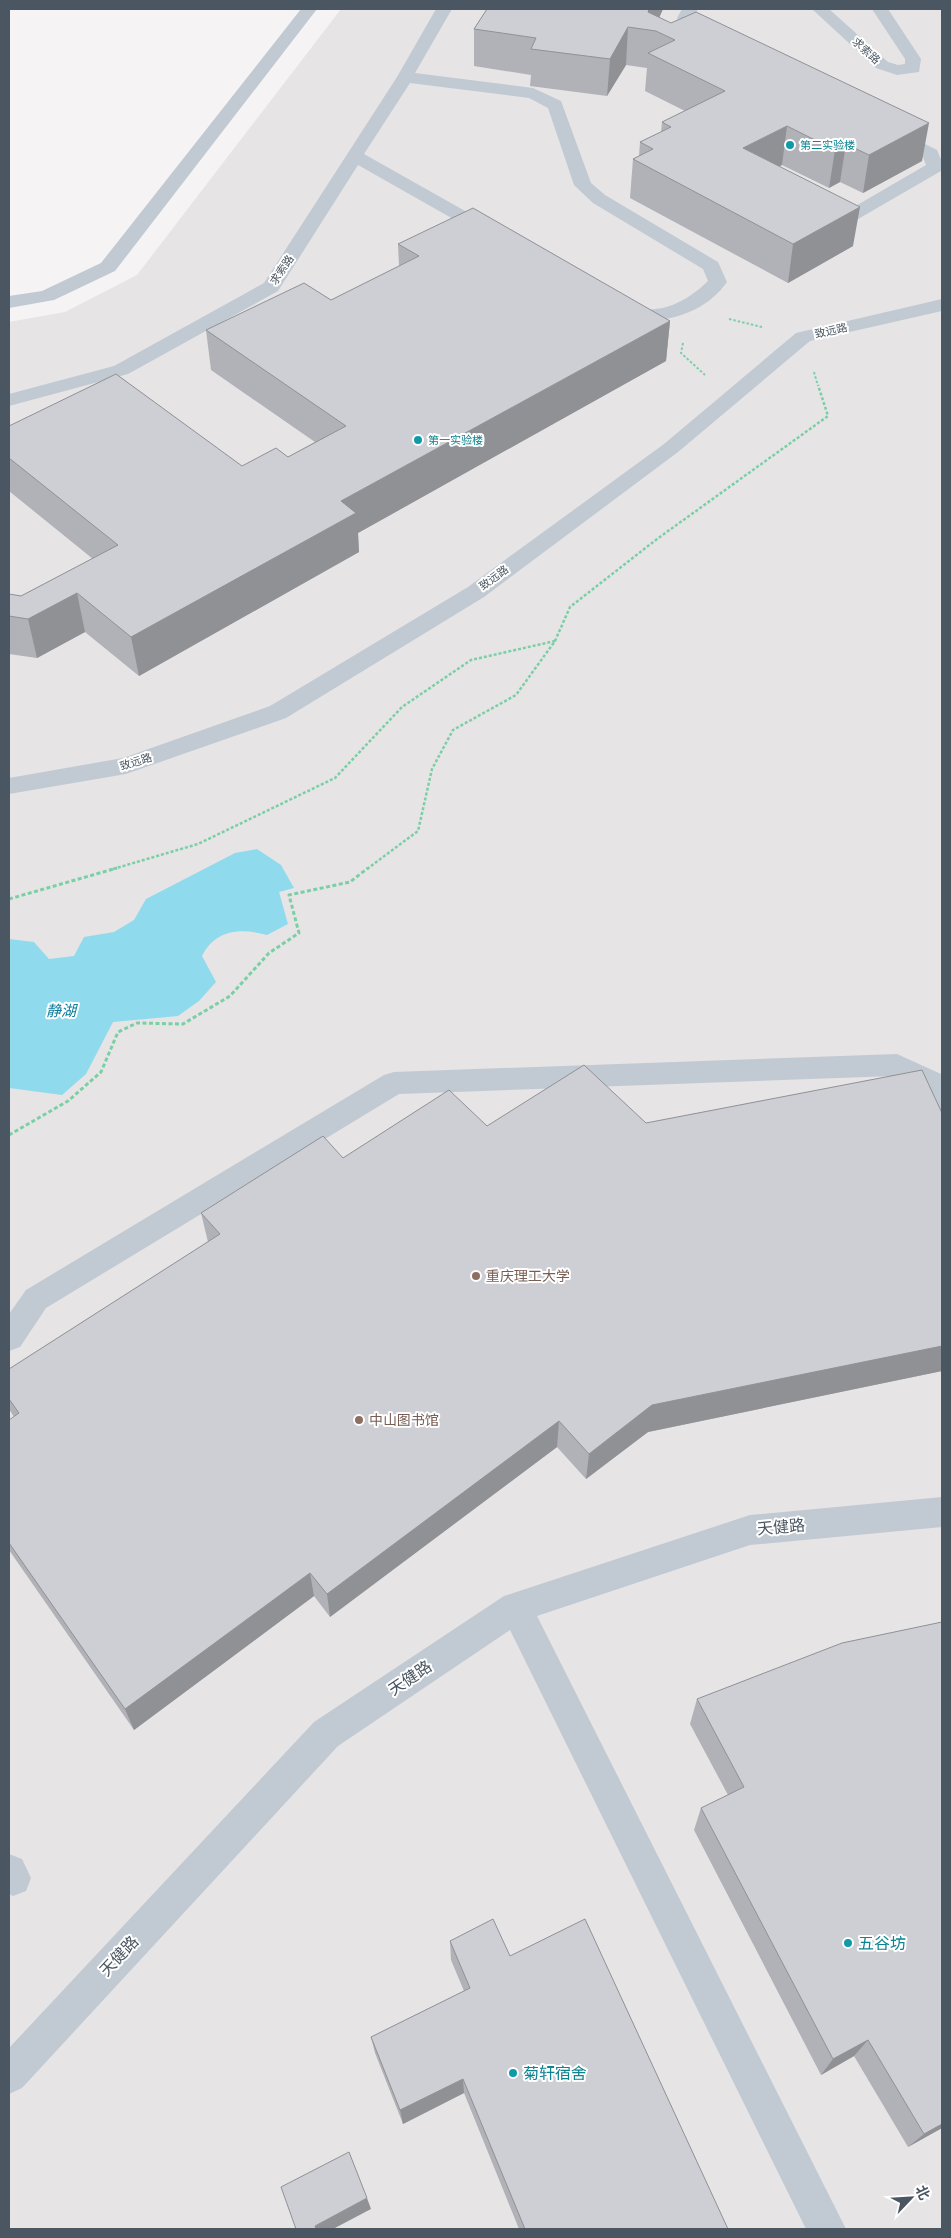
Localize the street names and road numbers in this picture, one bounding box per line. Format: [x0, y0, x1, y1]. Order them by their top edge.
street label: 求索路 [849, 35, 883, 67]
street label: 求索路 [267, 253, 297, 287]
street label: 致远路 [813, 321, 849, 341]
street label: 致远路 [477, 563, 511, 593]
street label: 致远路 [118, 751, 154, 773]
street label: 天健路 [756, 1515, 806, 1539]
street label: 天健路 [385, 1657, 435, 1699]
street label: 天健路 [96, 1932, 142, 1980]

